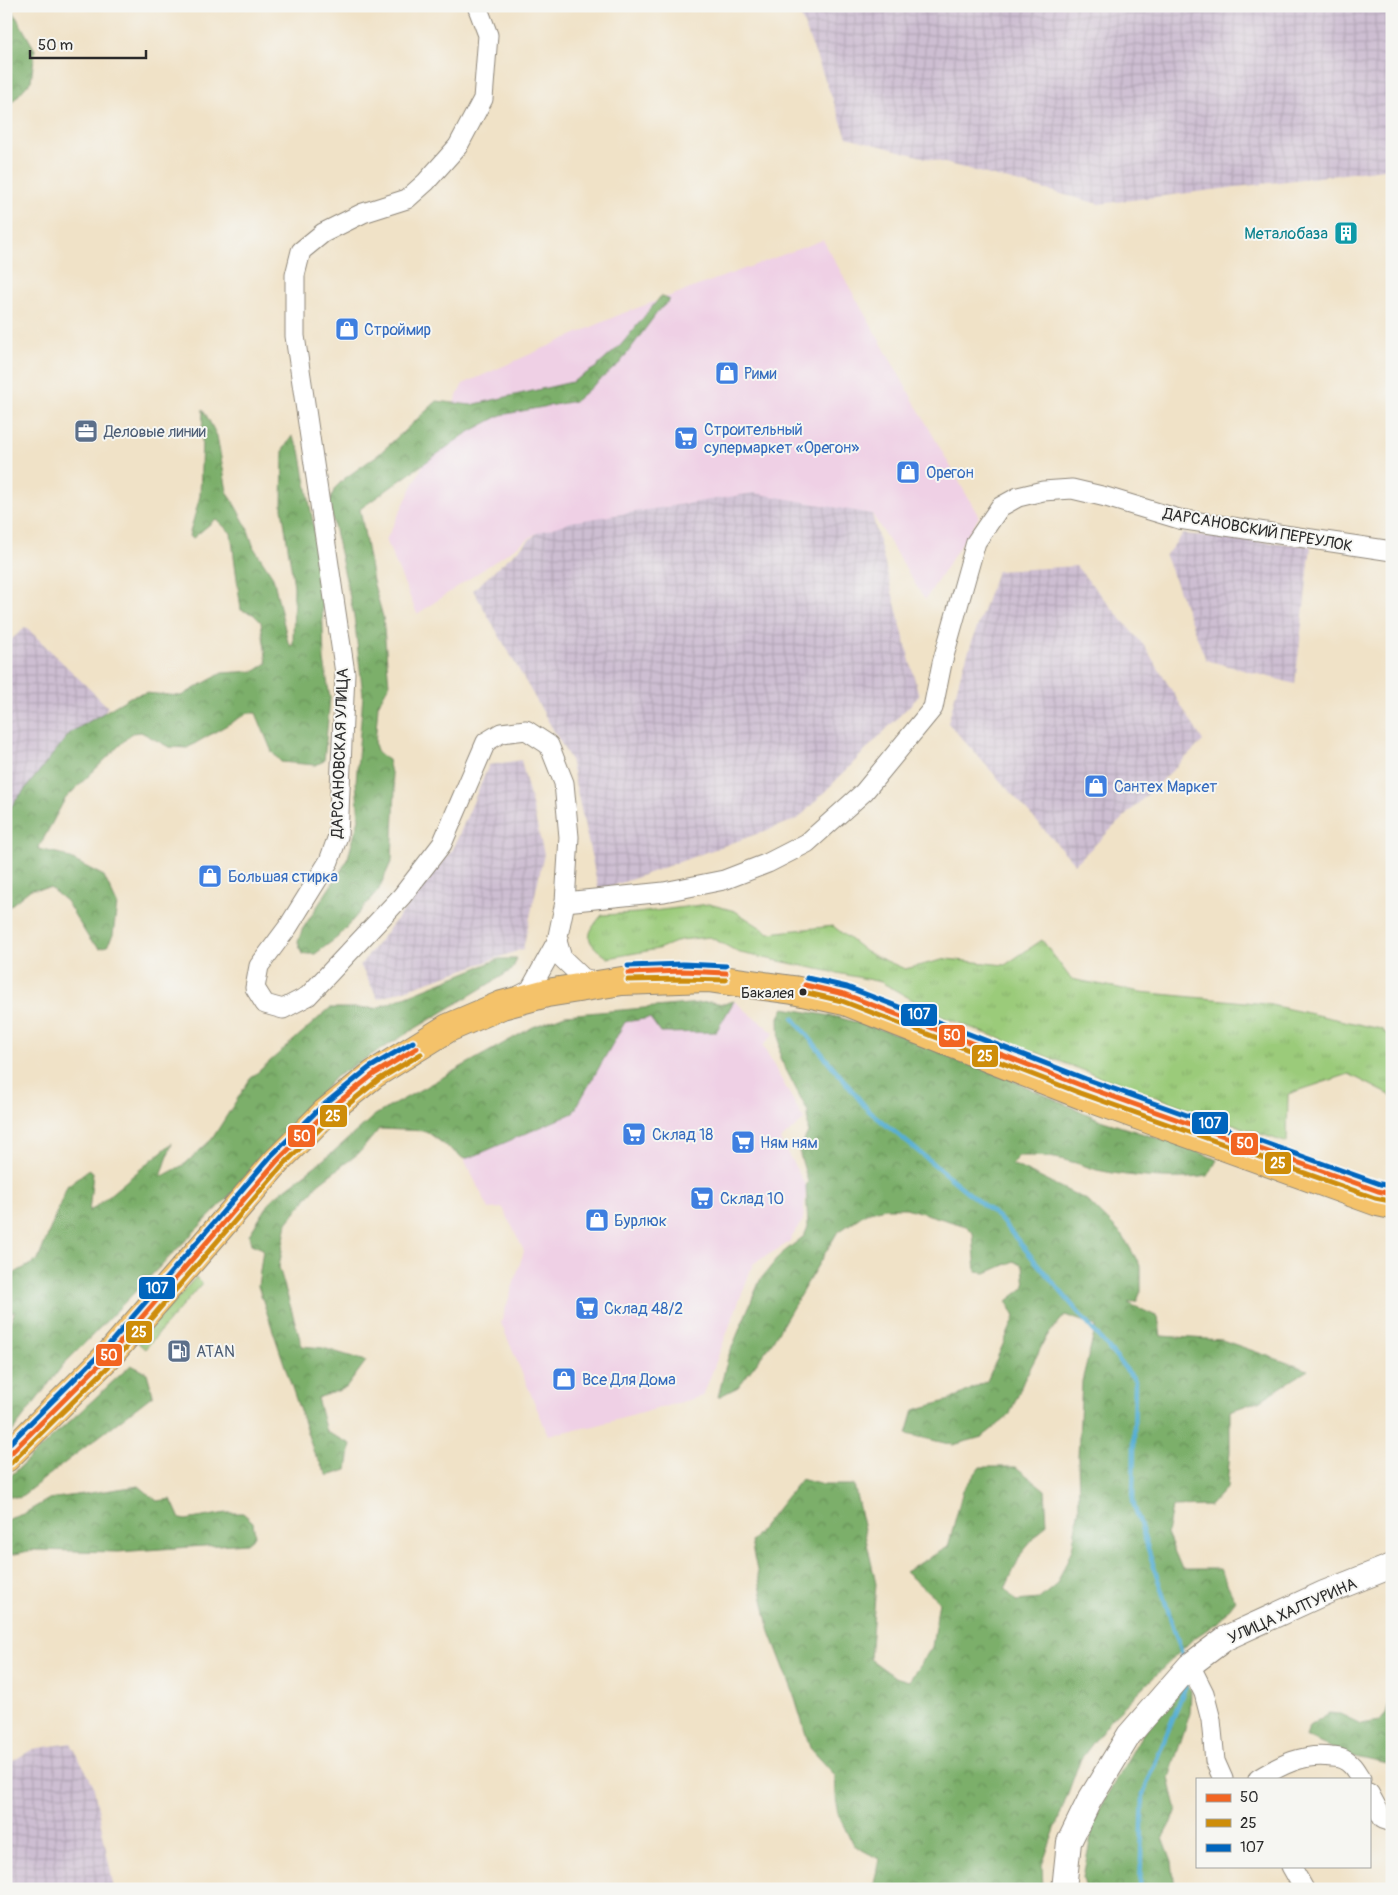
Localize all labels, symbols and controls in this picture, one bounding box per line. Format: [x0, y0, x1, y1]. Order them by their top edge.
scale bar [30, 28, 146, 60]
text: 50 m [38, 36, 73, 55]
building icon: Металобаза [1333, 220, 1359, 246]
place label: Металобаза [1244, 224, 1328, 244]
shop icon: Строймир [334, 316, 360, 342]
place label: Строймир [364, 320, 431, 340]
shop icon: Рими [714, 360, 740, 386]
place label: Рими [744, 364, 777, 384]
office icon: Деловые линии [73, 418, 99, 444]
place label: Строительный супермаркет «Орегон» [704, 420, 859, 458]
place label: Деловые линии [103, 422, 206, 442]
supermarket icon: Строительный супермаркет «Орегон» [673, 425, 699, 451]
shop icon: Орегон [895, 459, 921, 485]
place label: Орегон [926, 463, 974, 483]
street label: ДАРСАНОВСКИЙ ПЕРЕУЛОК [1161, 503, 1354, 557]
street label: ДАРСАНОВСКАЯ УЛИЦА [327, 668, 353, 839]
shop icon: Сантех Маркет [1083, 773, 1109, 799]
place label: Сантех Маркет [1114, 777, 1217, 797]
shop icon: Большая стирка [197, 863, 223, 889]
place label: Большая стирка [228, 867, 338, 887]
place label: Бакалея [741, 984, 794, 1003]
marker: Бакалея [798, 987, 808, 997]
line badge: 107 [900, 1003, 938, 1027]
text: 107 [908, 1006, 931, 1023]
line badge: 50 [938, 1024, 966, 1048]
text: 50 [943, 1027, 961, 1044]
line badge: 25 [971, 1044, 999, 1068]
text: 25 [977, 1048, 993, 1065]
line badge: 25 [319, 1104, 348, 1128]
text: 25 [325, 1108, 341, 1125]
line badge: 107 [1191, 1111, 1229, 1135]
text: 107 [1199, 1115, 1222, 1132]
supermarket icon: Склад 18 [621, 1121, 647, 1147]
line badge: 50 [287, 1124, 316, 1148]
place label: Склад 18 [652, 1125, 713, 1145]
text: 50 [293, 1128, 311, 1145]
supermarket icon: Ням ням [730, 1129, 756, 1155]
line badge: 50 [1230, 1132, 1259, 1156]
place label: Ням ням [760, 1133, 818, 1153]
text: 50 [1236, 1135, 1254, 1152]
line badge: 25 [1264, 1151, 1292, 1175]
text: 25 [1270, 1155, 1286, 1172]
supermarket icon: Склад 10 [689, 1185, 715, 1211]
place label: Склад 10 [720, 1189, 784, 1209]
shop icon: Бурлюк [584, 1207, 610, 1233]
place label: Бурлюк [614, 1211, 667, 1231]
line badge: 107 [138, 1276, 176, 1300]
text: 107 [146, 1280, 169, 1297]
supermarket icon: Склад 48/2 [574, 1295, 600, 1321]
place label: Склад 48/2 [604, 1299, 683, 1319]
line badge: 25 [125, 1320, 153, 1344]
text: 25 [131, 1324, 147, 1341]
fuel station icon: ATAN [166, 1338, 192, 1364]
place label: ATAN [196, 1342, 235, 1362]
line badge: 50 [95, 1343, 123, 1367]
text: 50 [100, 1347, 118, 1364]
shop icon: Все Для Дома [551, 1366, 577, 1392]
place label: Все Для Дома [582, 1370, 676, 1390]
street label: УЛИЦА ХАЛТУРИНА [1225, 1573, 1360, 1648]
legend [1196, 1778, 1370, 1868]
text: 50 [1240, 1788, 1258, 1807]
text: 25 [1240, 1814, 1257, 1833]
text: 107 [1240, 1838, 1264, 1857]

